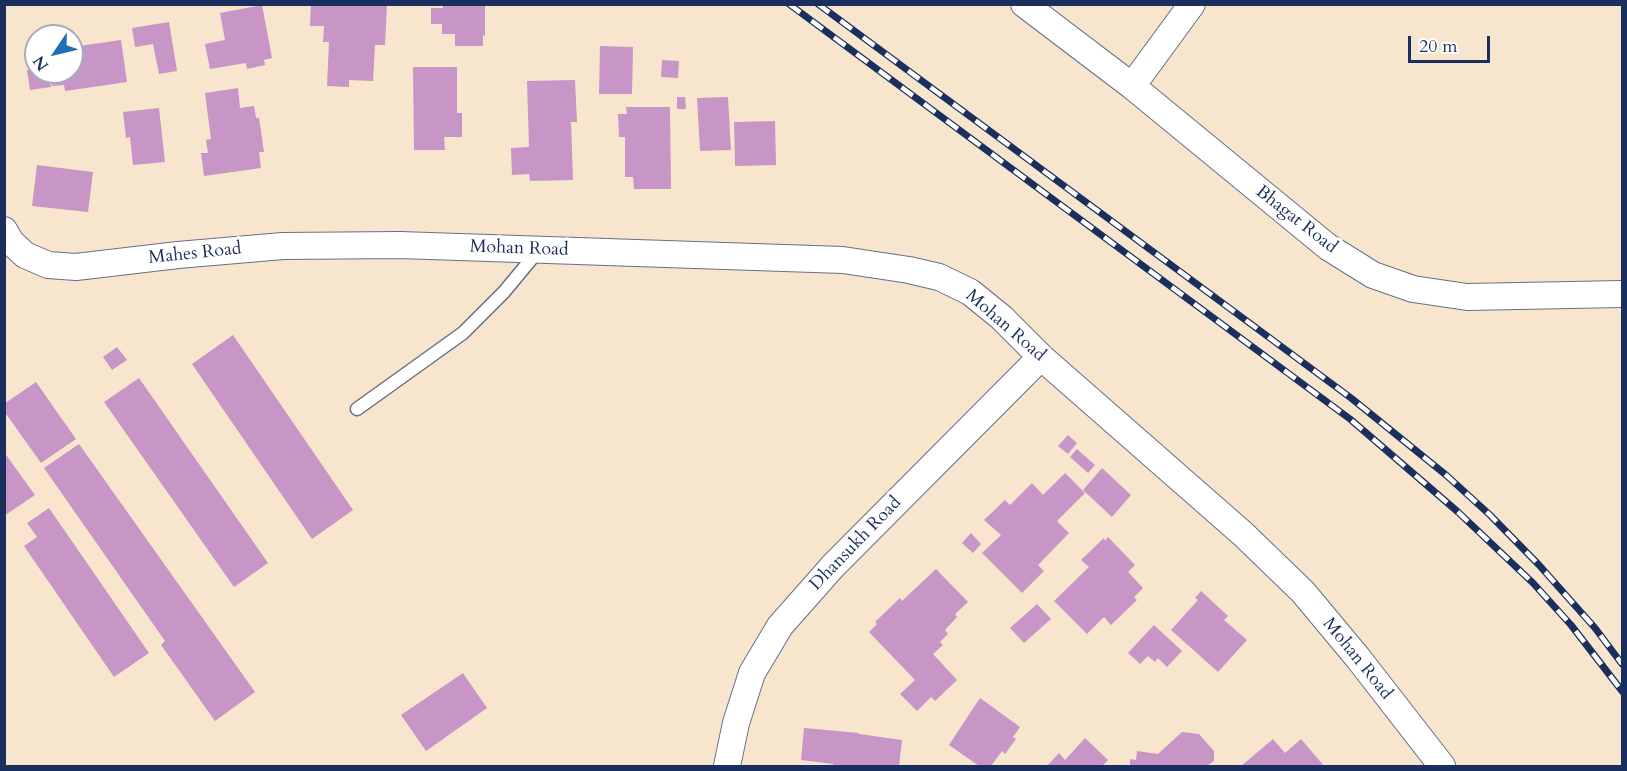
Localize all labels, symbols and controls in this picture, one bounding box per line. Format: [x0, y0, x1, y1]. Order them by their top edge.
north arrow [24, 24, 84, 84]
scale bar [1411, 24, 1494, 62]
text: 20 m [1419, 34, 1458, 59]
text: N [28, 51, 54, 75]
street label: Bhagat Road [1251, 181, 1341, 259]
street label: Mohan Road [469, 236, 569, 262]
street label: Mahes Road [148, 238, 242, 270]
street label: Mohan Road [961, 285, 1049, 367]
street label: Dhansukh Road [806, 493, 906, 595]
street label: Mohan Road [1317, 614, 1397, 704]

